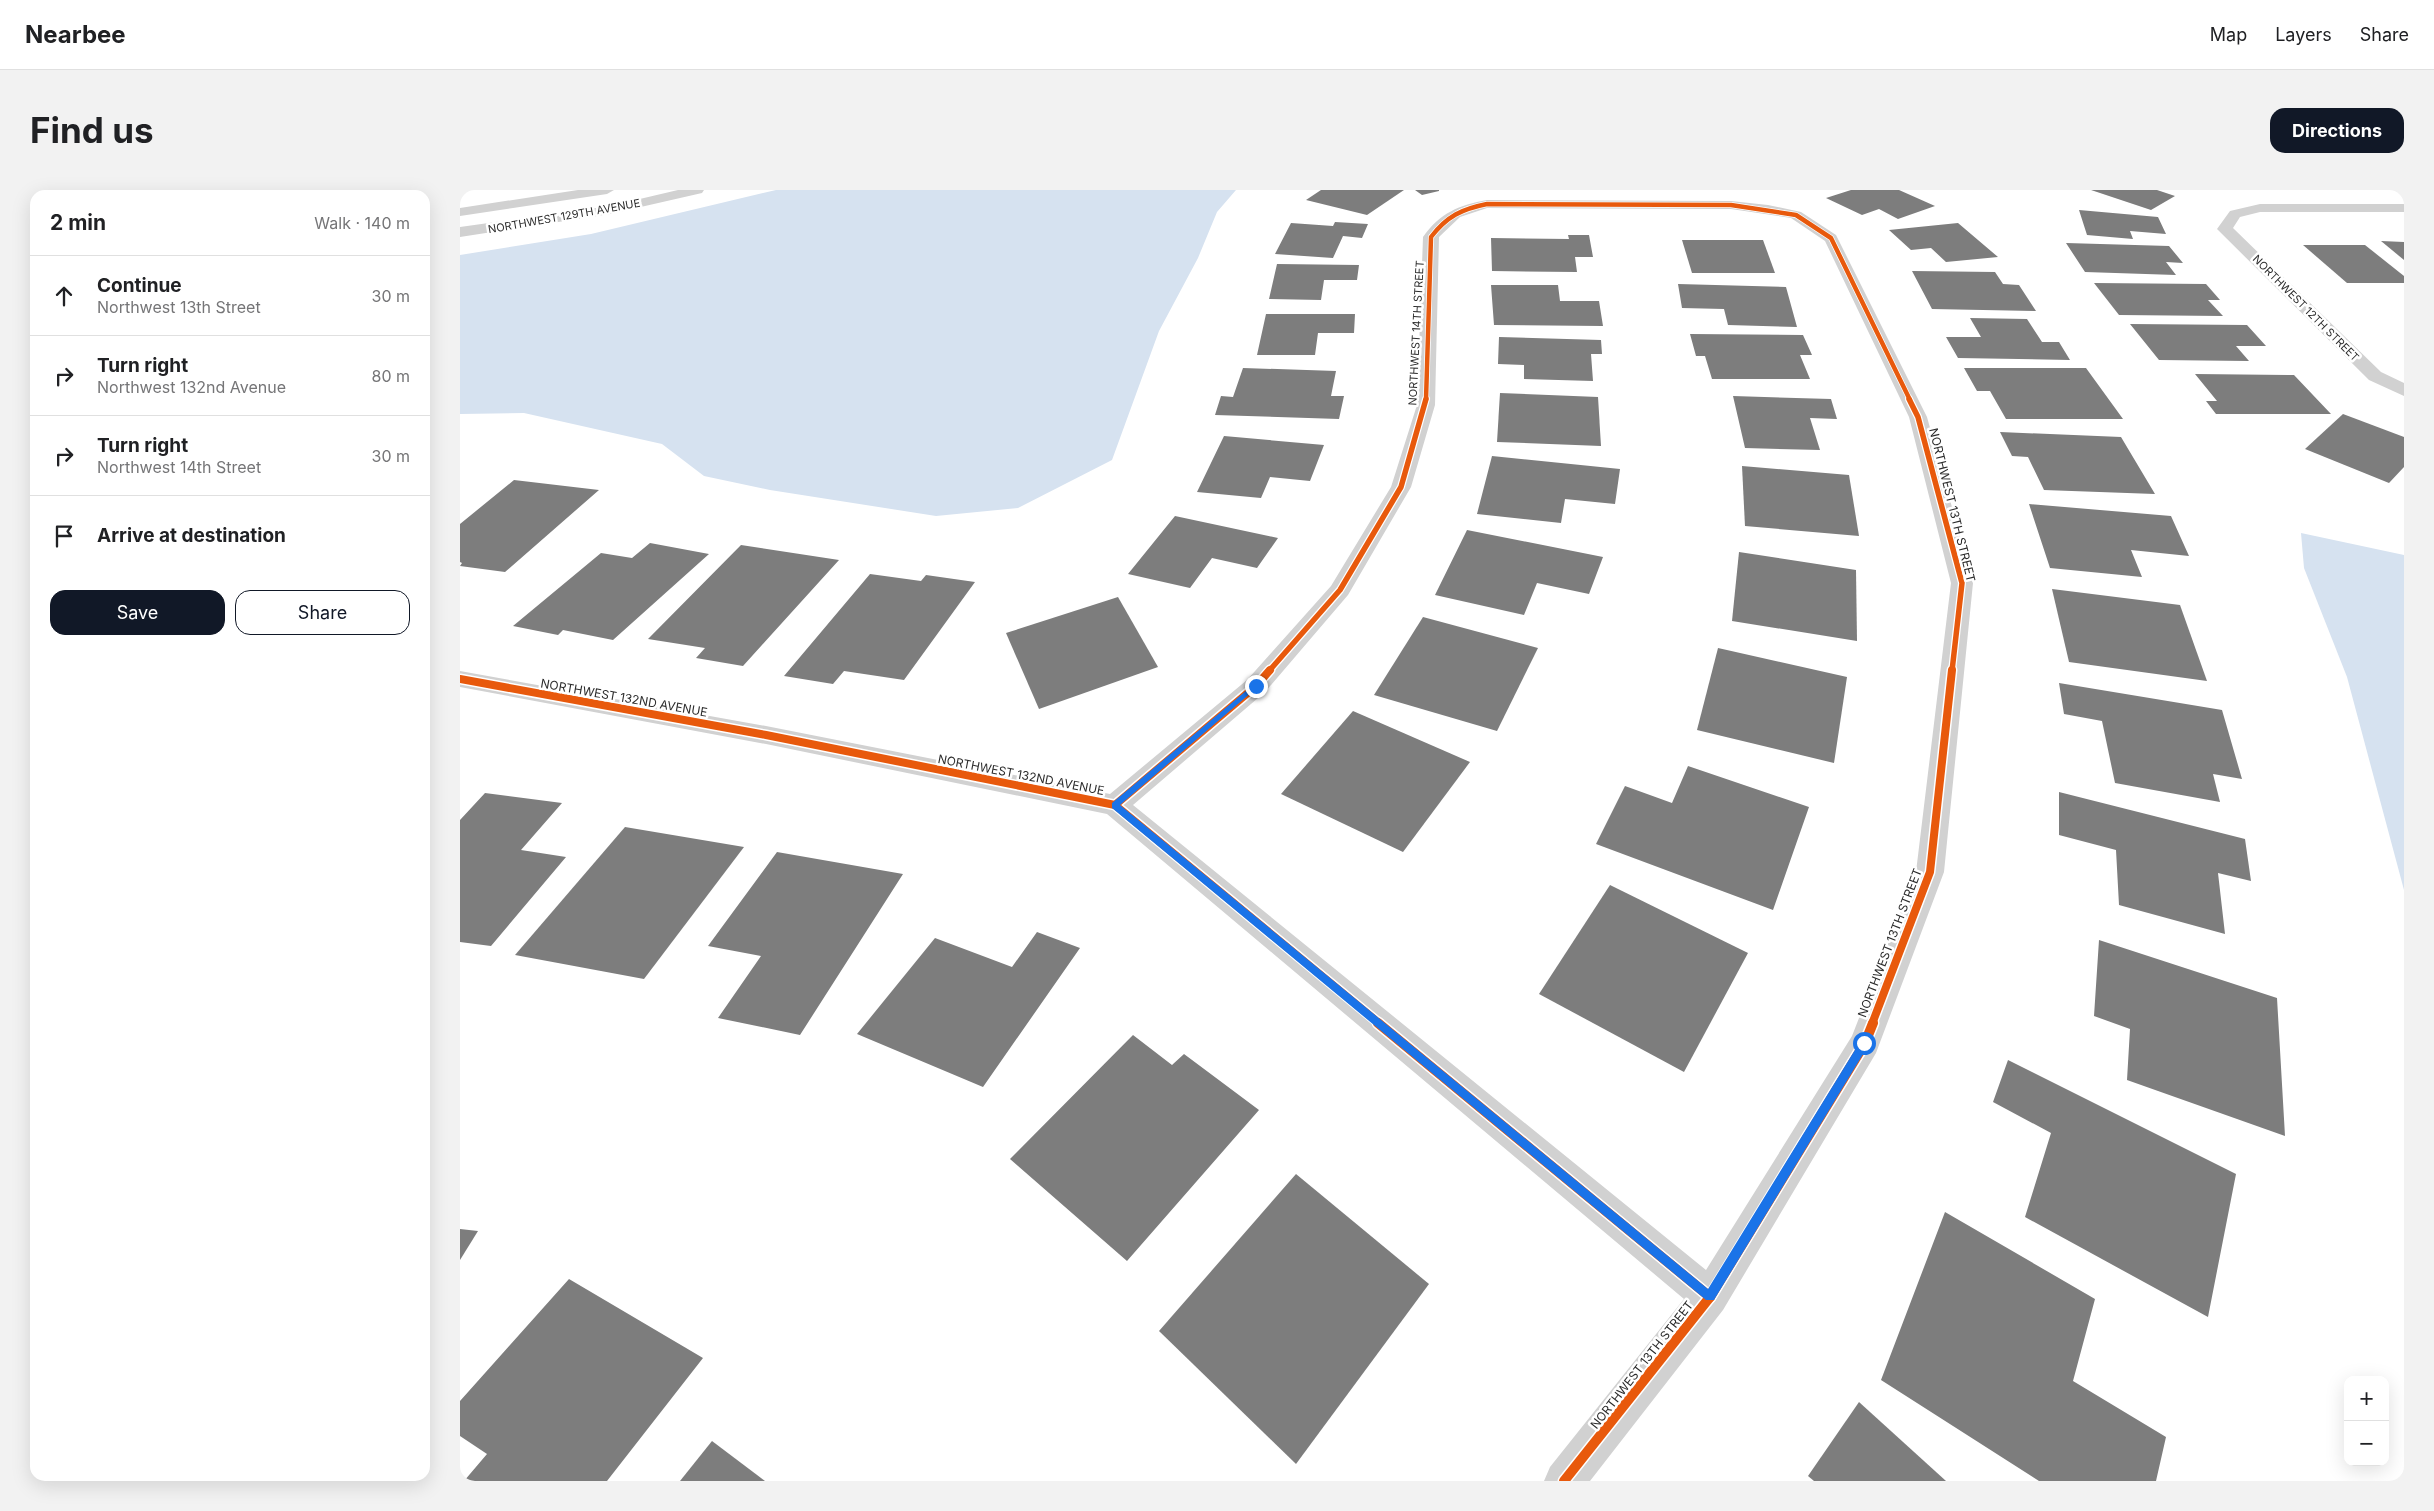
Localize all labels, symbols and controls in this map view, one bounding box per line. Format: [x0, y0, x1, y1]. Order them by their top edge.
text: Nearbee [25, 20, 126, 49]
text: Map [2210, 24, 2247, 45]
text: Layers [2275, 24, 2332, 45]
text: Share [2360, 24, 2409, 45]
button: Directions [2270, 108, 2404, 153]
text: Find us [30, 109, 154, 151]
street label: NORTHWEST 129TH AVENUE [487, 196, 641, 236]
text: 2 min [50, 210, 106, 235]
text: Walk · 140 m [314, 213, 410, 233]
street label: NORTHWEST 12TH STREET [2250, 252, 2362, 364]
street label: NORTHWEST 14TH STREET [1405, 260, 1427, 406]
text: Continue [97, 274, 182, 297]
icon: ahead [50, 282, 78, 310]
text: 30 m [372, 286, 410, 306]
text: Northwest 13th Street [97, 297, 261, 317]
text: Turn right [97, 354, 188, 377]
icon: right [50, 362, 78, 390]
text: 80 m [371, 366, 410, 386]
text: Northwest 132nd Avenue [97, 377, 286, 397]
street label: NORTHWEST 13TH STREET [1926, 426, 1979, 584]
text: Turn right [97, 434, 188, 457]
icon: right [50, 442, 78, 470]
text: 30 m [372, 446, 410, 466]
text: Northwest 14th Street [97, 457, 261, 477]
icon: arrive [50, 522, 78, 550]
text: Arrive at destination [97, 524, 286, 547]
button: Save [50, 590, 225, 635]
button: Share [235, 590, 410, 635]
street label: NORTHWEST 132ND AVENUE [539, 675, 709, 720]
route end [1245, 675, 1268, 698]
street label: NORTHWEST 132ND AVENUE [937, 751, 1106, 798]
street label: NORTHWEST 13TH STREET [1854, 866, 1925, 1019]
route start [1853, 1032, 1876, 1055]
street label: NORTHWEST 13TH STREET [1587, 1298, 1696, 1432]
map controls [2344, 1376, 2389, 1466]
button: + [2344, 1376, 2389, 1421]
button: − [2344, 1421, 2389, 1466]

